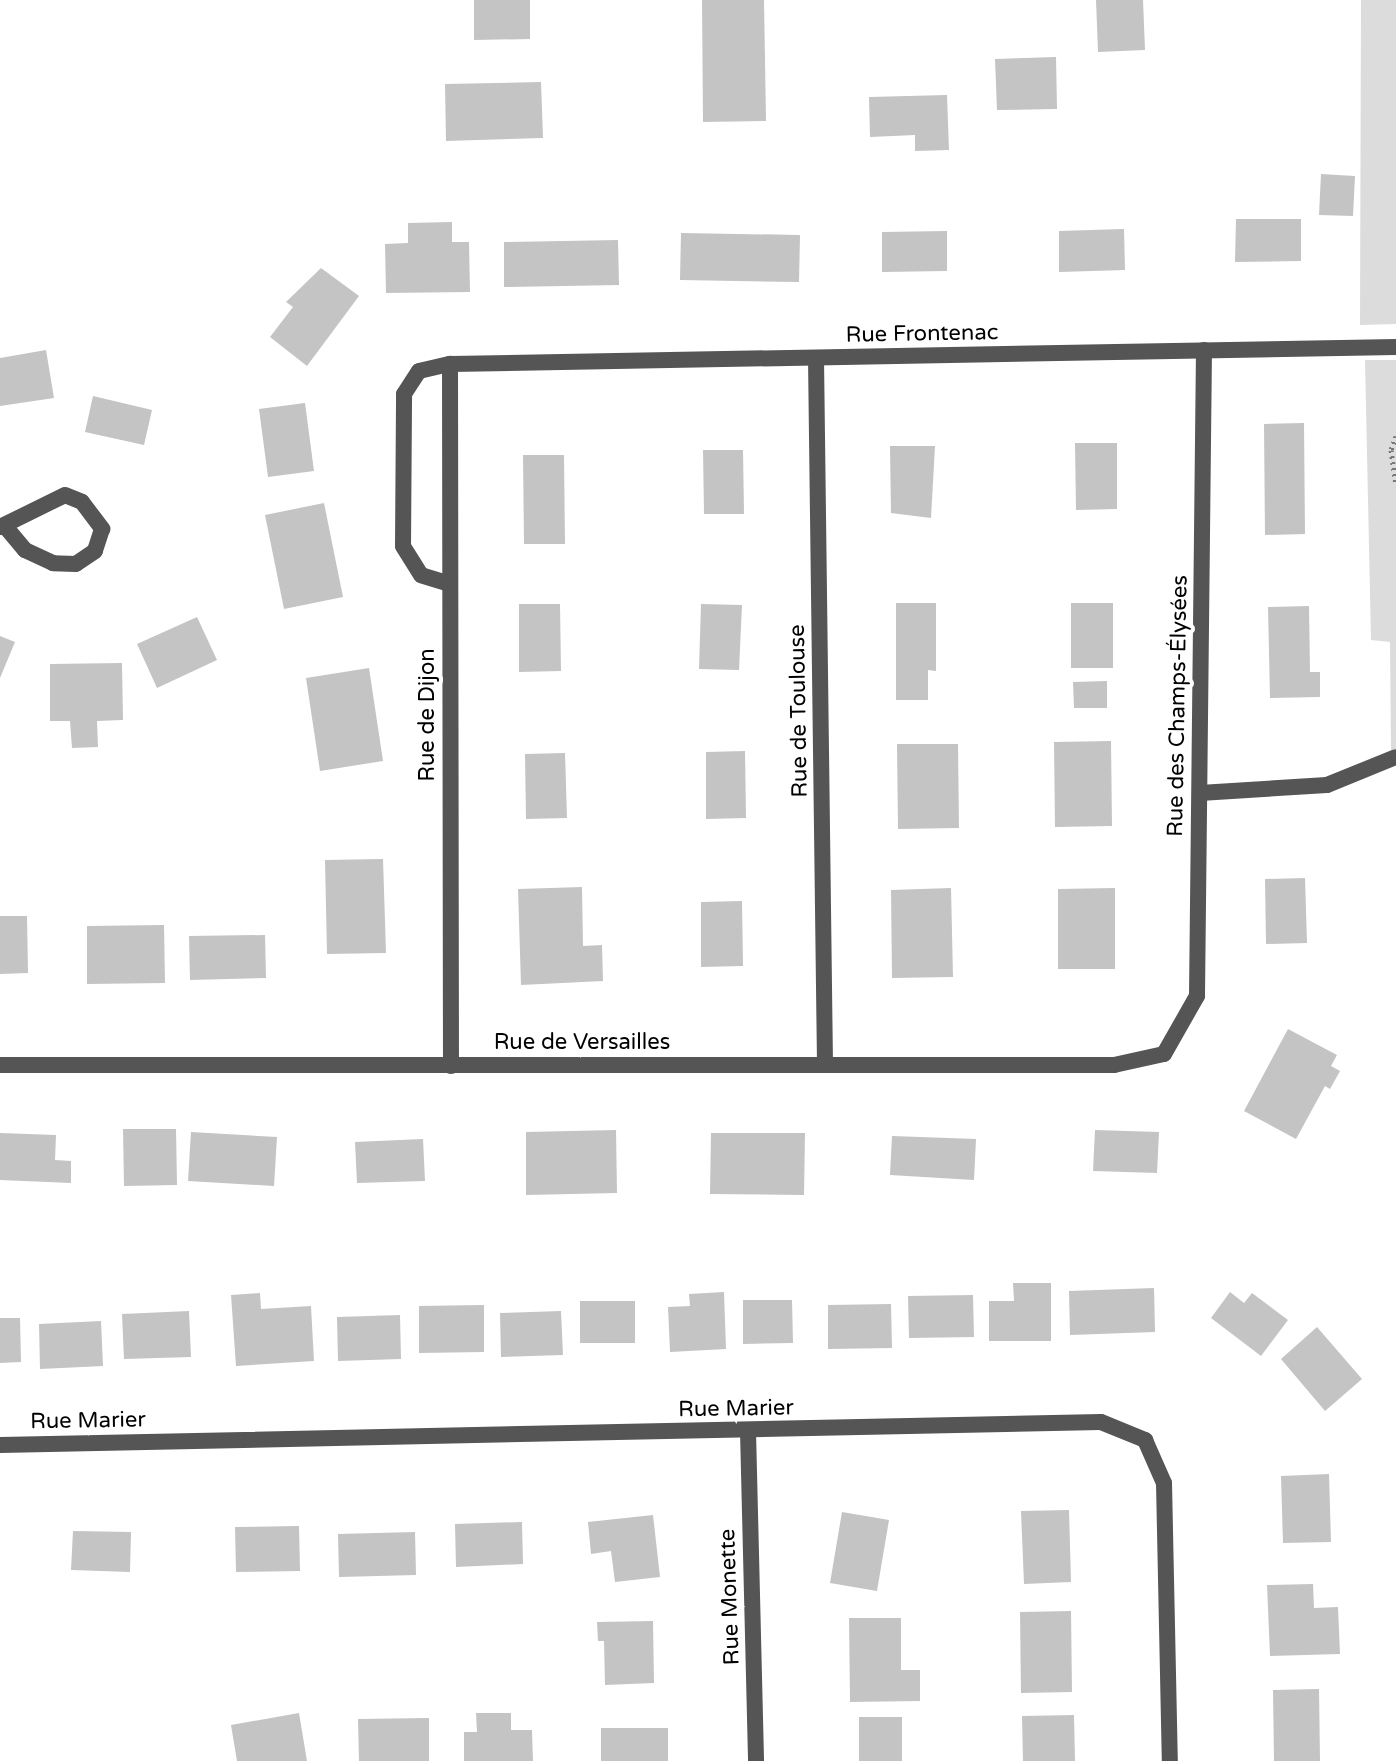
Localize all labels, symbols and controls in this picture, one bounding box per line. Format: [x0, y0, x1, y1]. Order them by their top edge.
street label: Rue Frontenac [845, 319, 999, 349]
street label: Rue des Champs-Élysées [1163, 575, 1193, 837]
street label: Rue de Toulouse [784, 624, 814, 798]
street label: Rue de Dijon [415, 648, 441, 782]
street label: Rue de Versailles [494, 1030, 670, 1056]
street label: Rue Marier [678, 1395, 794, 1423]
street label: Rue Marier [30, 1407, 146, 1435]
street label: Rue Monette [714, 1528, 746, 1666]

